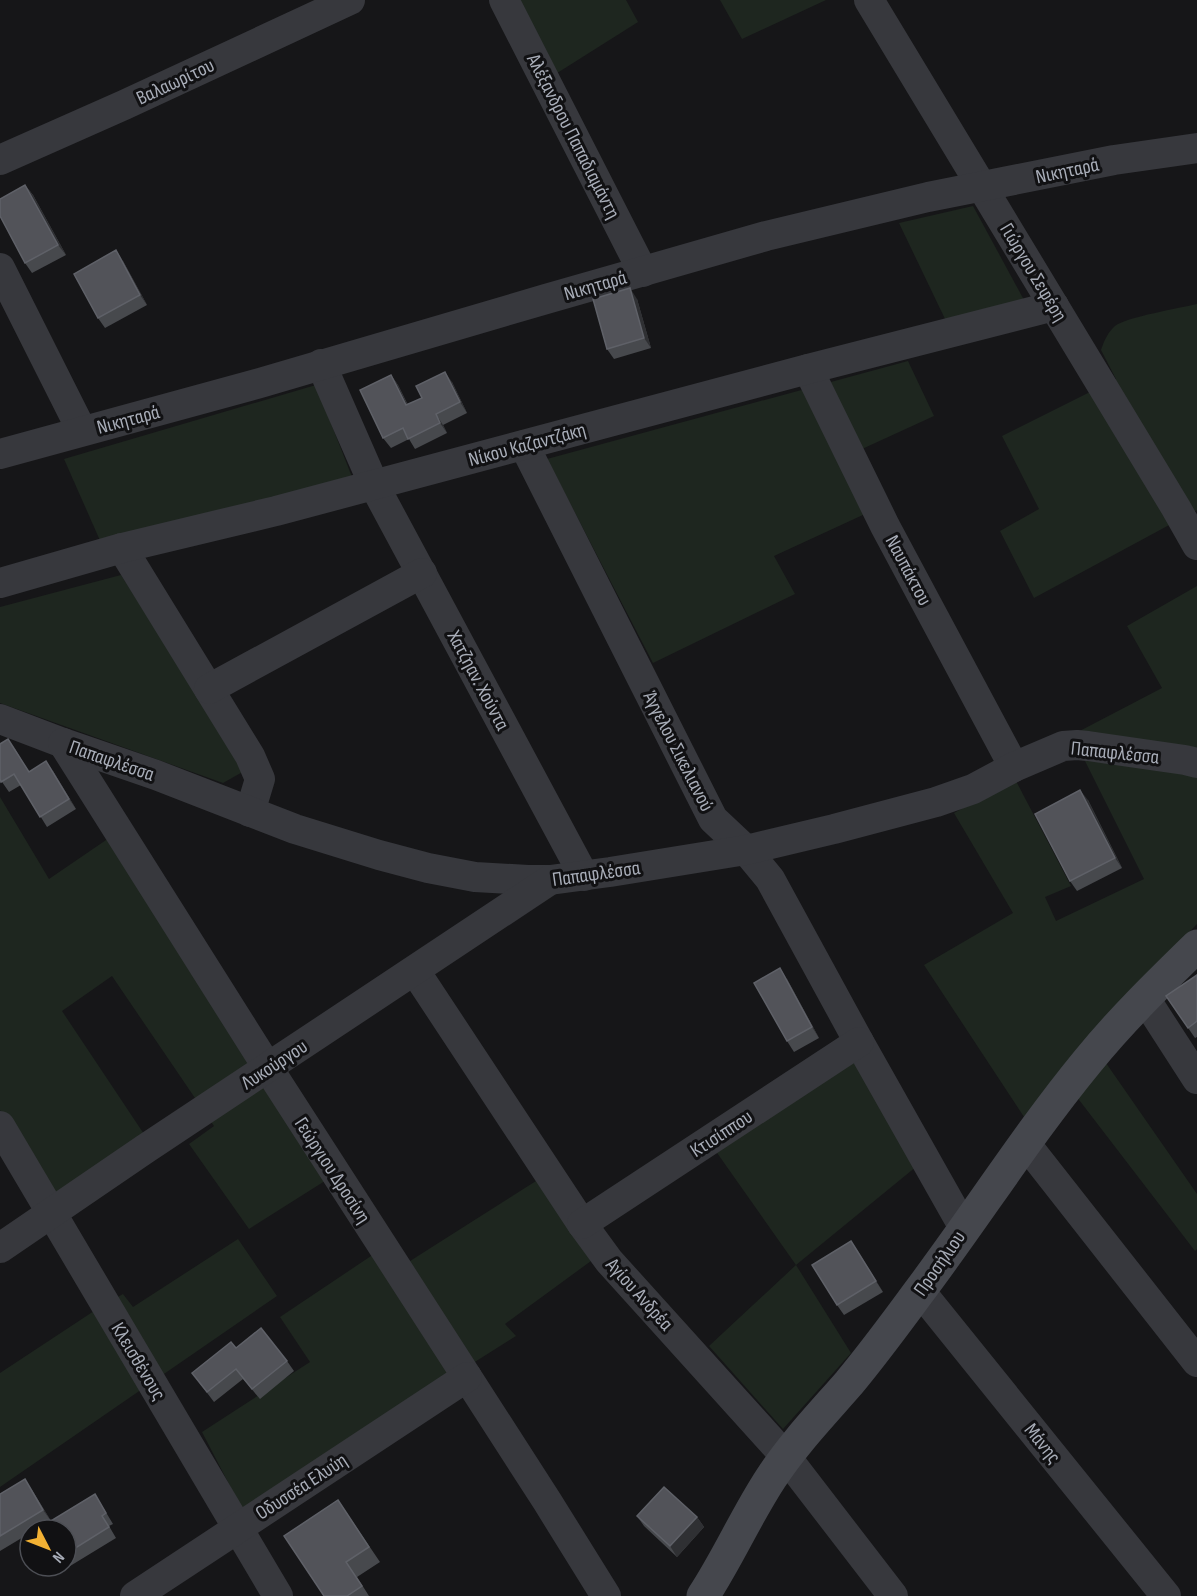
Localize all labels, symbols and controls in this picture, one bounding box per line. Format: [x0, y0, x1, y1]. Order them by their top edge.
street label: Αλέξανδρου Παπαδιαμάντη [521, 49, 625, 223]
street label: Βαλαωρίτου [133, 53, 218, 110]
street label: Νικηταρά [1033, 152, 1102, 189]
street label: Γιώργου Σεφέρη [994, 219, 1072, 326]
street label: Νικηταρά [561, 265, 630, 306]
street label: Νικηταρά [94, 400, 163, 440]
street label: Νίκου Καζαντζάκη [466, 418, 589, 472]
street label: Ναυπάκτου [880, 531, 937, 610]
street label: Χατζηαν. Χούντα [441, 626, 515, 735]
street label: Άγγελου Σικελιανού [638, 687, 719, 815]
street label: Παπαφλέσσα [66, 735, 158, 787]
street label: Παπαφλέσσα [1070, 736, 1161, 770]
street label: Παπαφλέσσα [551, 856, 642, 892]
street label: Λυκούργου [236, 1035, 312, 1096]
street label: Κτισίππου [686, 1105, 757, 1163]
street label: Γεώργιου Δροσίνη [289, 1113, 375, 1228]
street label: Προσήλιου [909, 1226, 971, 1301]
street label: Αγίου Ανδρέα [600, 1253, 678, 1336]
street label: Κλεισθένους [106, 1318, 171, 1405]
street label: Μάνης [1019, 1419, 1066, 1469]
street label: Οδυσσέα Ελυύη [251, 1448, 352, 1525]
north arrow [18, 1518, 78, 1578]
text: N [48, 1548, 68, 1567]

